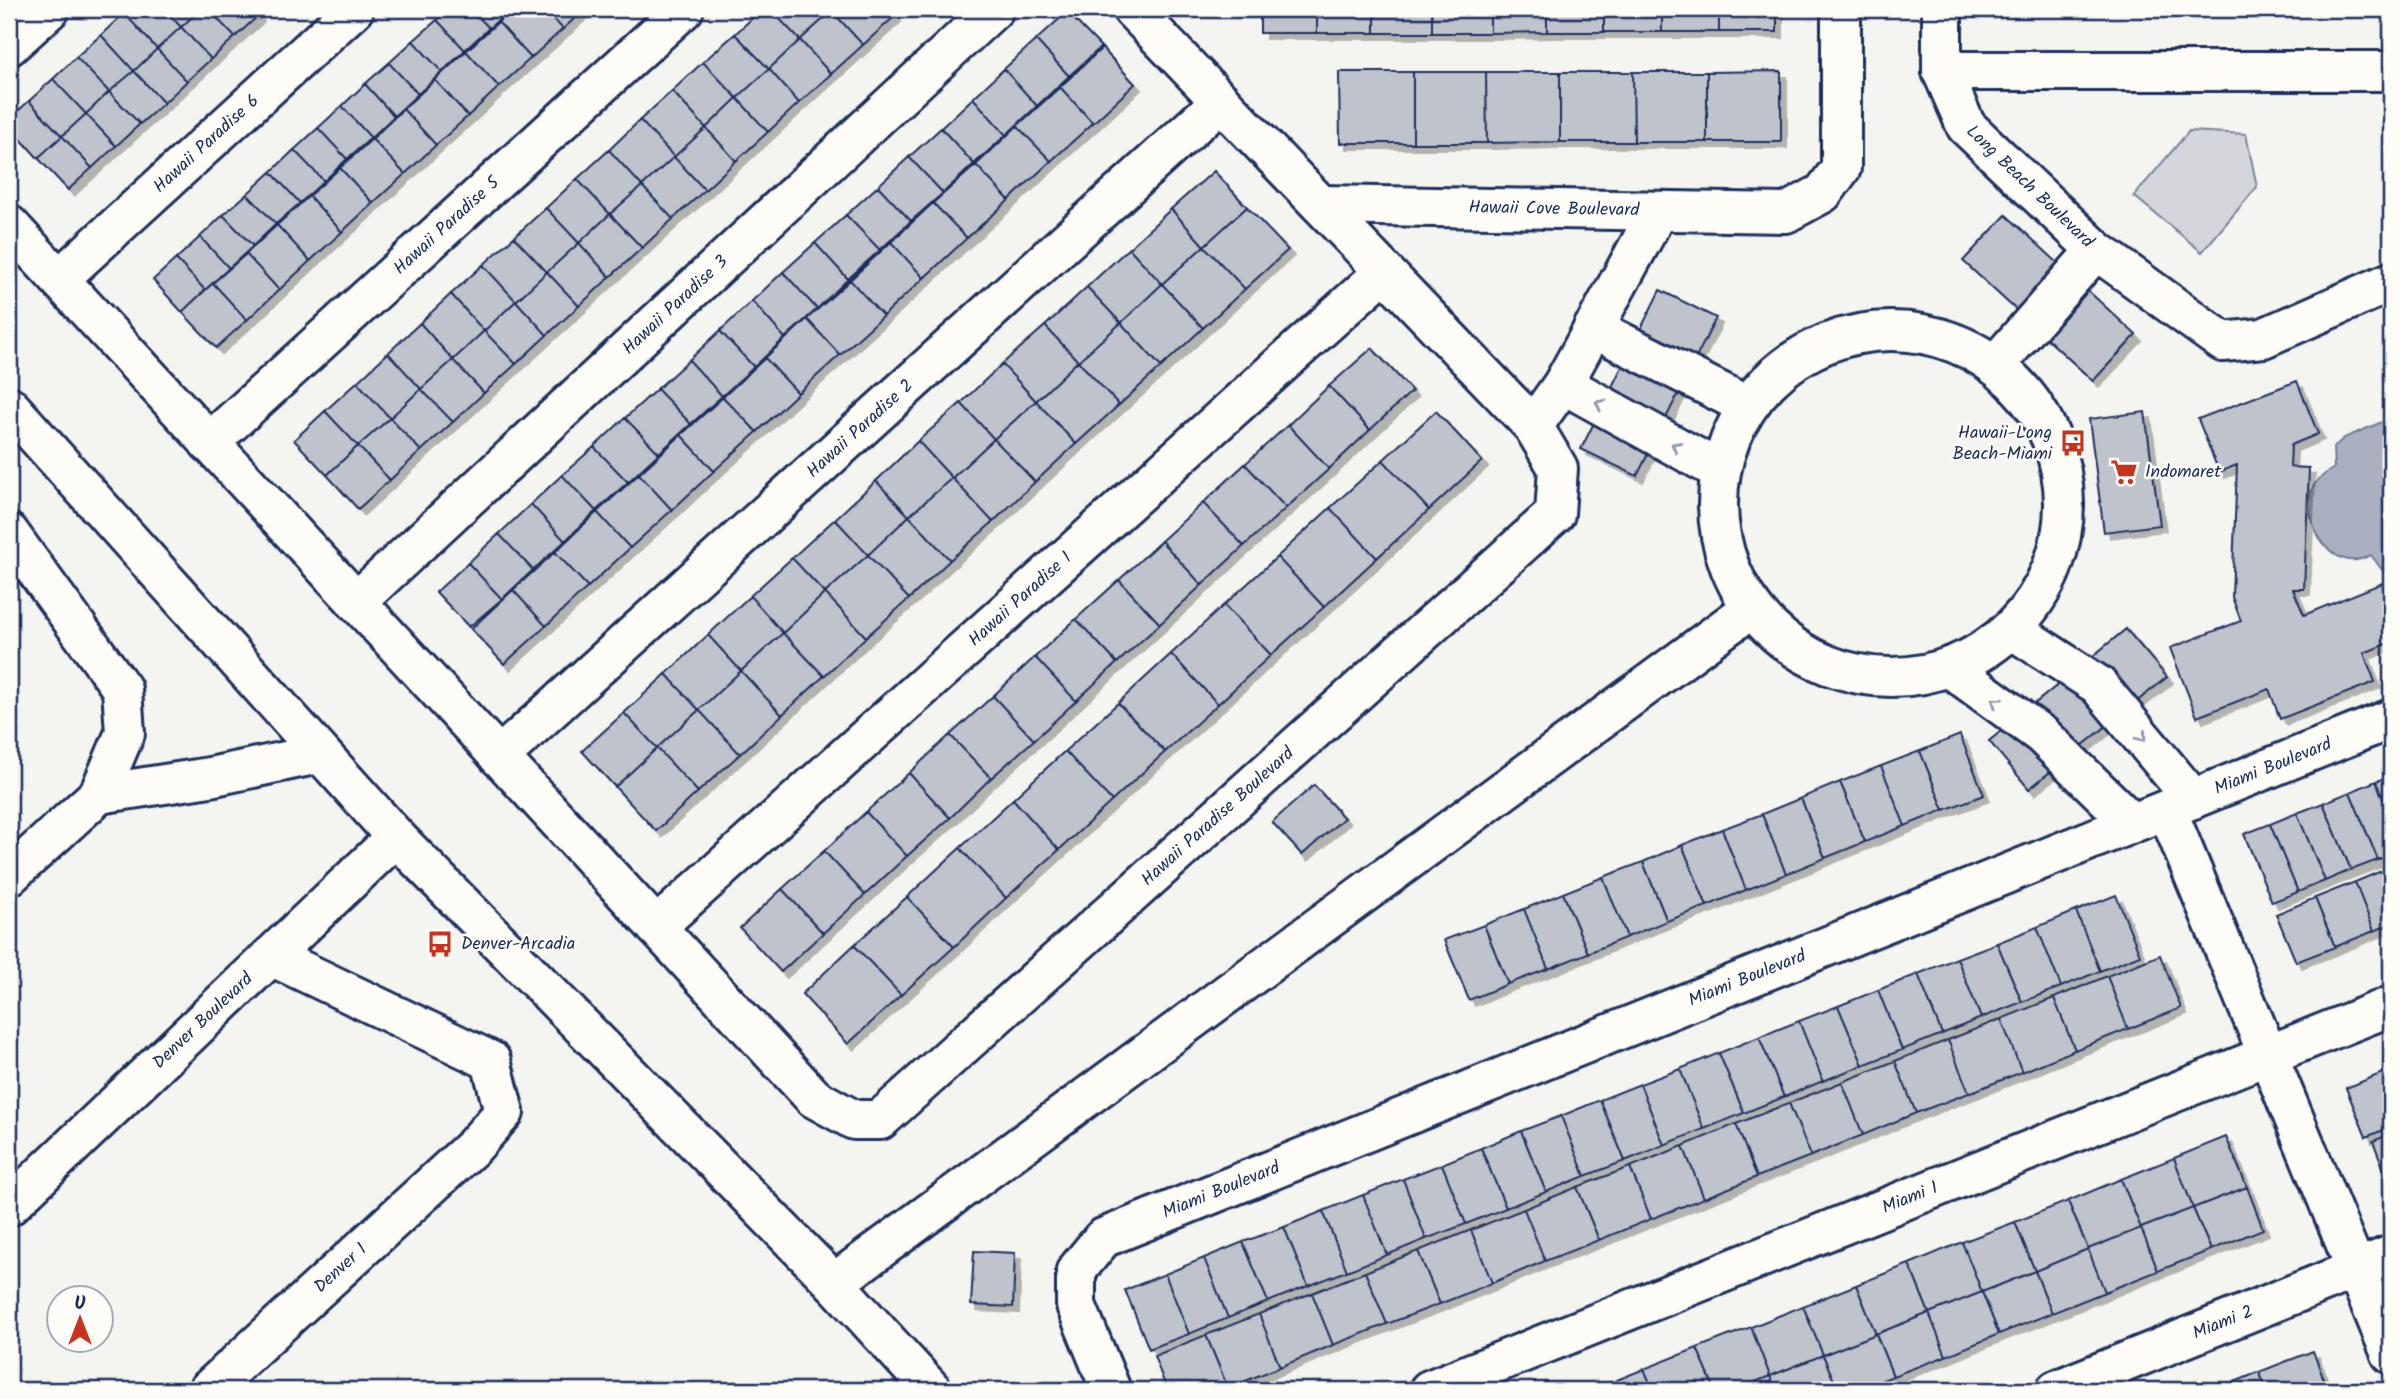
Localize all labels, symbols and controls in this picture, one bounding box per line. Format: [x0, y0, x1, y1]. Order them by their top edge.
street label: Hawaii Paradise 6 [147, 87, 266, 201]
street label: Long Beach Boulevard [1959, 118, 2101, 256]
street label: Hawaii Paradise 5 [387, 168, 507, 282]
street label: Hawaii Cove Boulevard [1468, 193, 1641, 225]
street label: Hawaii Paradise 3 [616, 248, 735, 362]
street label: Hawaii Paradise 2 [800, 372, 920, 485]
one-way arrow [1595, 399, 1607, 412]
place label: Hawaii-Long Beach-Miami [1953, 419, 2053, 469]
bus stop icon: Hawaii-Long Beach-Miami [2058, 428, 2088, 458]
one-way arrow [1671, 441, 1683, 454]
supermarket icon: Indomaret [2109, 457, 2139, 487]
place label: Indomaret [2145, 458, 2222, 487]
street label: Hawaii Paradise 1 [962, 545, 1079, 654]
one-way arrow [1991, 697, 2004, 710]
one-way arrow [2134, 729, 2146, 742]
street label: Miami Boulevard [2210, 729, 2337, 803]
street label: Hawaii Paradise Boulevard [1134, 739, 1302, 894]
bus stop icon: Denver-Arcadia [425, 929, 455, 959]
place label: Denver-Arcadia [461, 930, 575, 959]
street label: Miami Boulevard [1684, 941, 1811, 1015]
street label: Denver Boulevard [146, 965, 261, 1076]
street label: Miami Boulevard [1158, 1153, 1285, 1227]
street label: Miami 1 [1878, 1174, 1943, 1222]
street label: Denver 1 [307, 1236, 374, 1301]
north arrow [46, 1284, 116, 1354]
text: U [74, 1289, 86, 1319]
street label: Miami 2 [2188, 1297, 2258, 1348]

